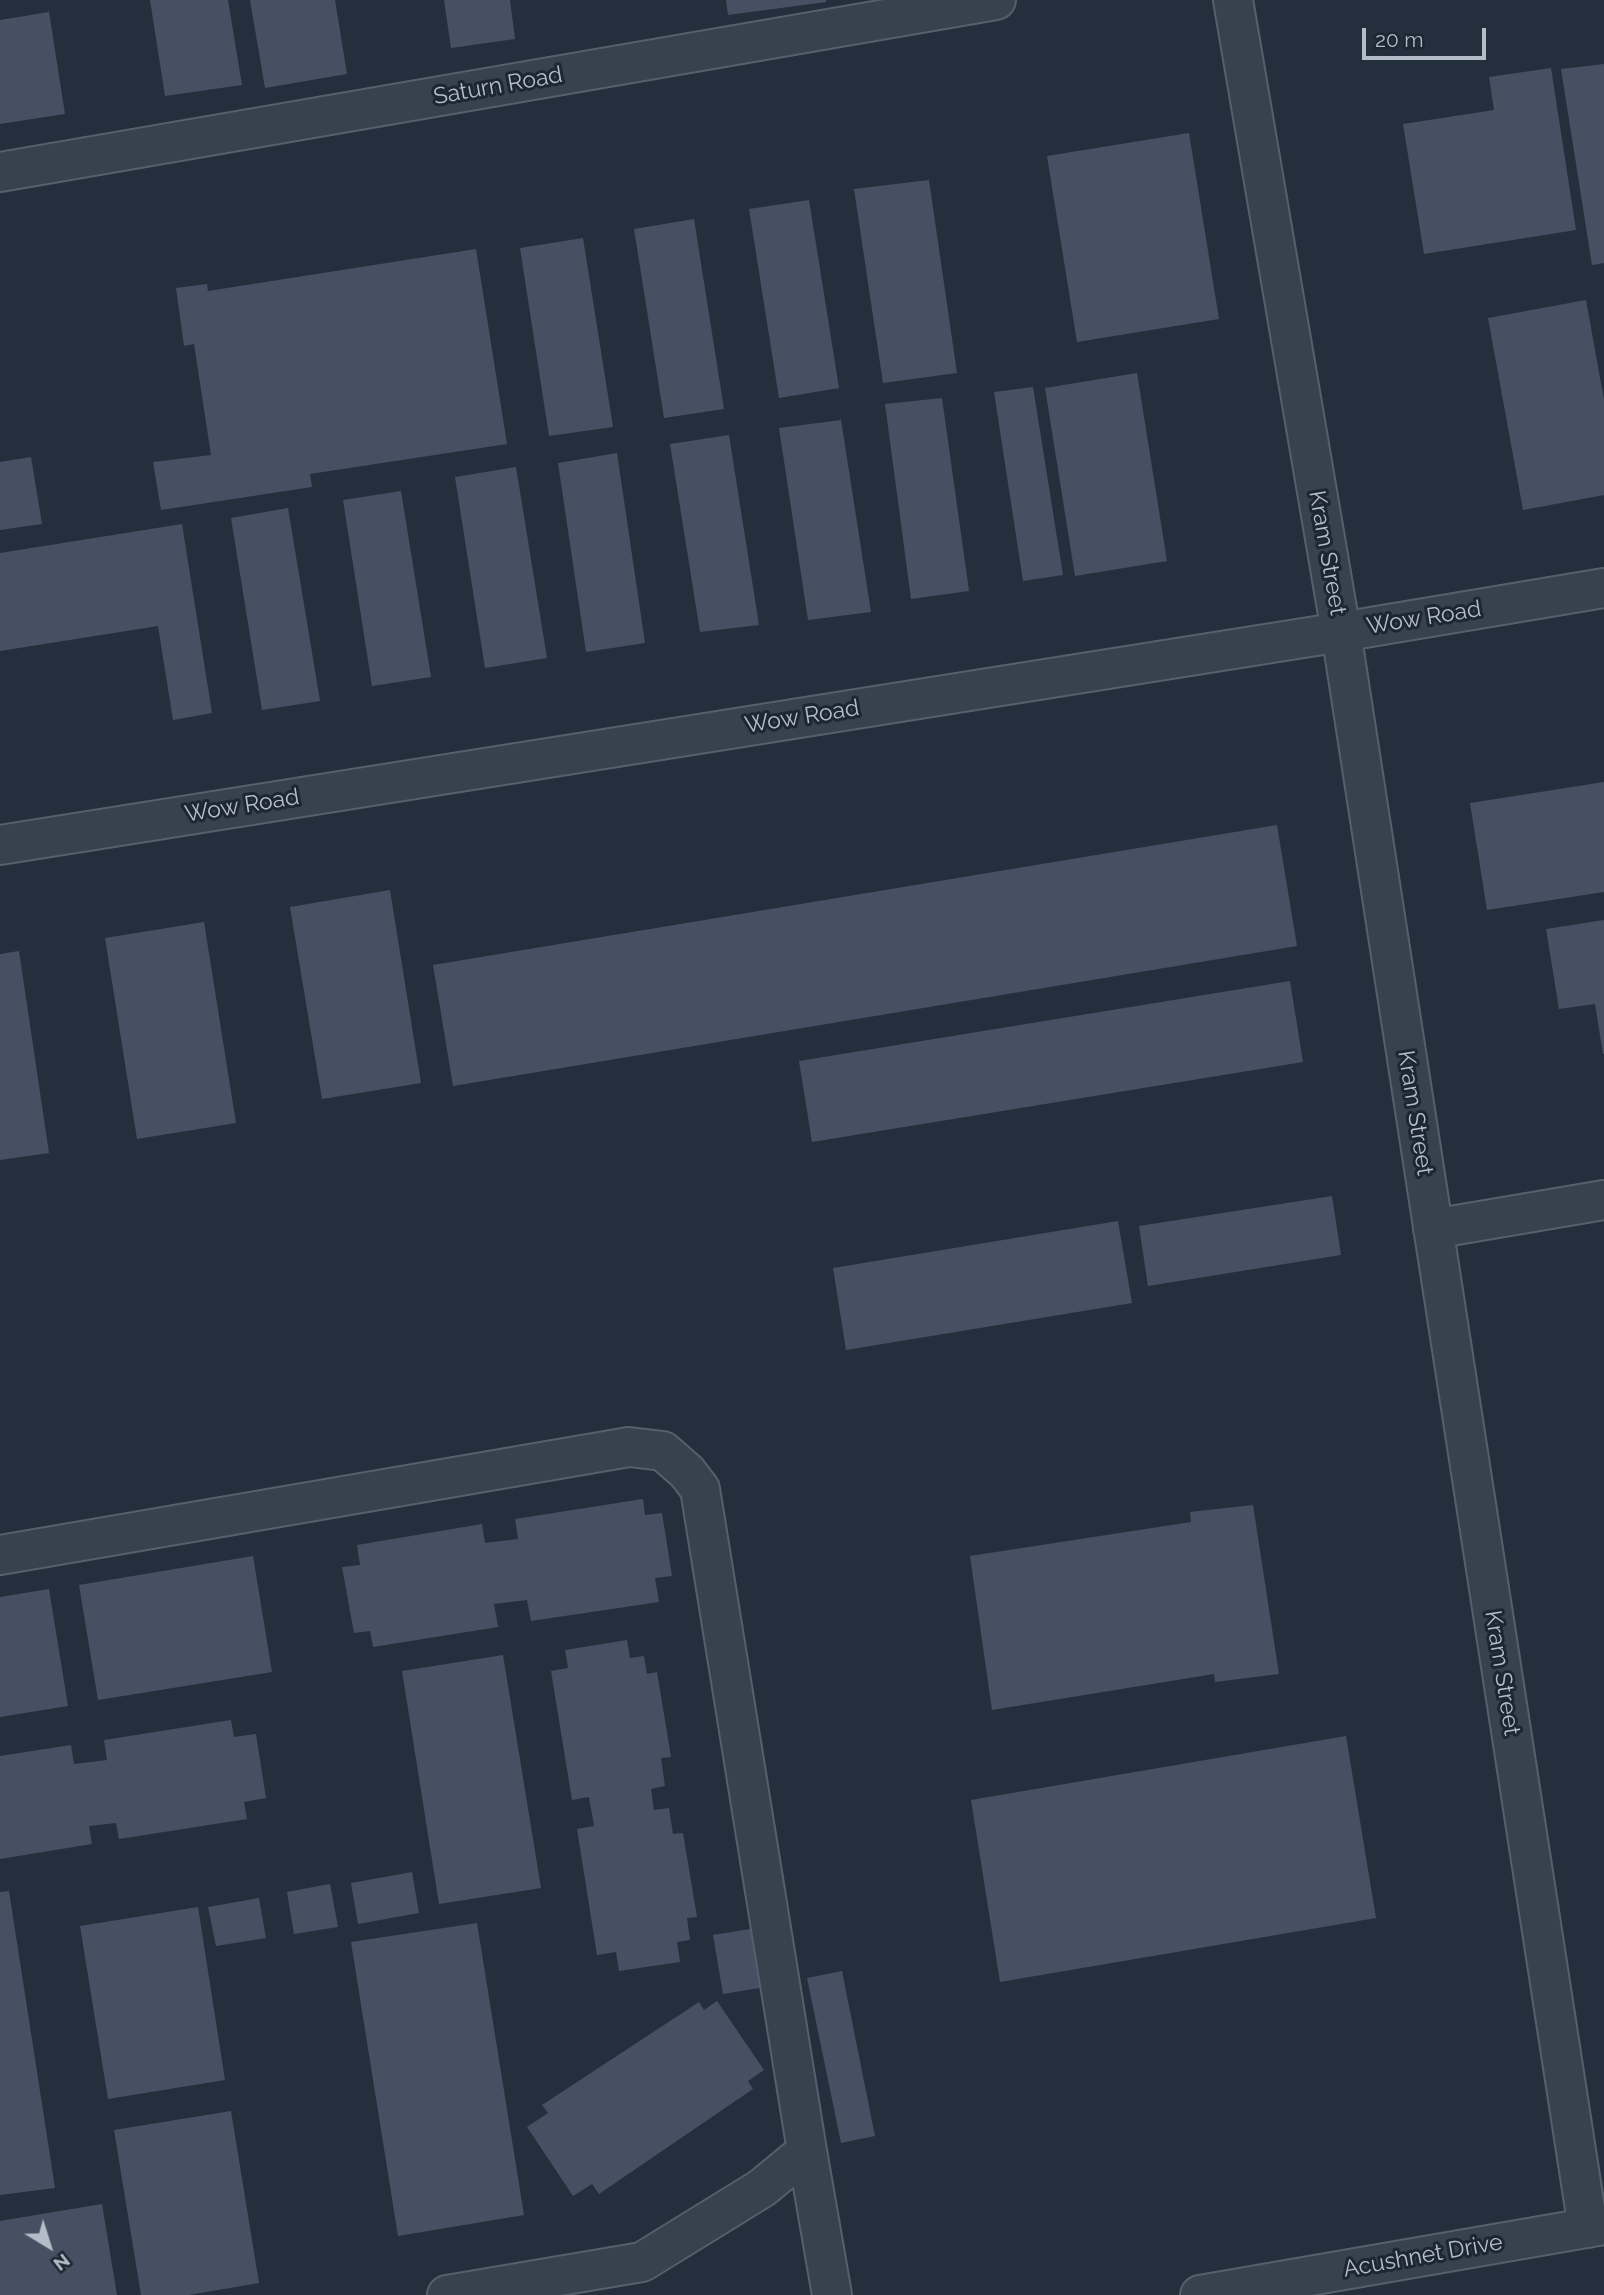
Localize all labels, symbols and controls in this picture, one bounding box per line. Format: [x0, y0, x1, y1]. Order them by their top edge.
scale bar [1366, 14, 1490, 58]
text: 20 m [1375, 27, 1423, 52]
street label: Saturn Road [431, 61, 565, 111]
street label: Kram Street [1302, 489, 1352, 617]
street label: Wow Road [1365, 595, 1483, 641]
street label: Wow Road [743, 694, 861, 740]
street label: Wow Road [183, 783, 301, 829]
street label: Kram Street [1392, 1049, 1438, 1177]
street label: Kram Street [1479, 1609, 1525, 1737]
north arrow [14, 2211, 84, 2281]
street label: Acushnet Drive [1341, 2228, 1505, 2284]
text: N [49, 2249, 74, 2276]

